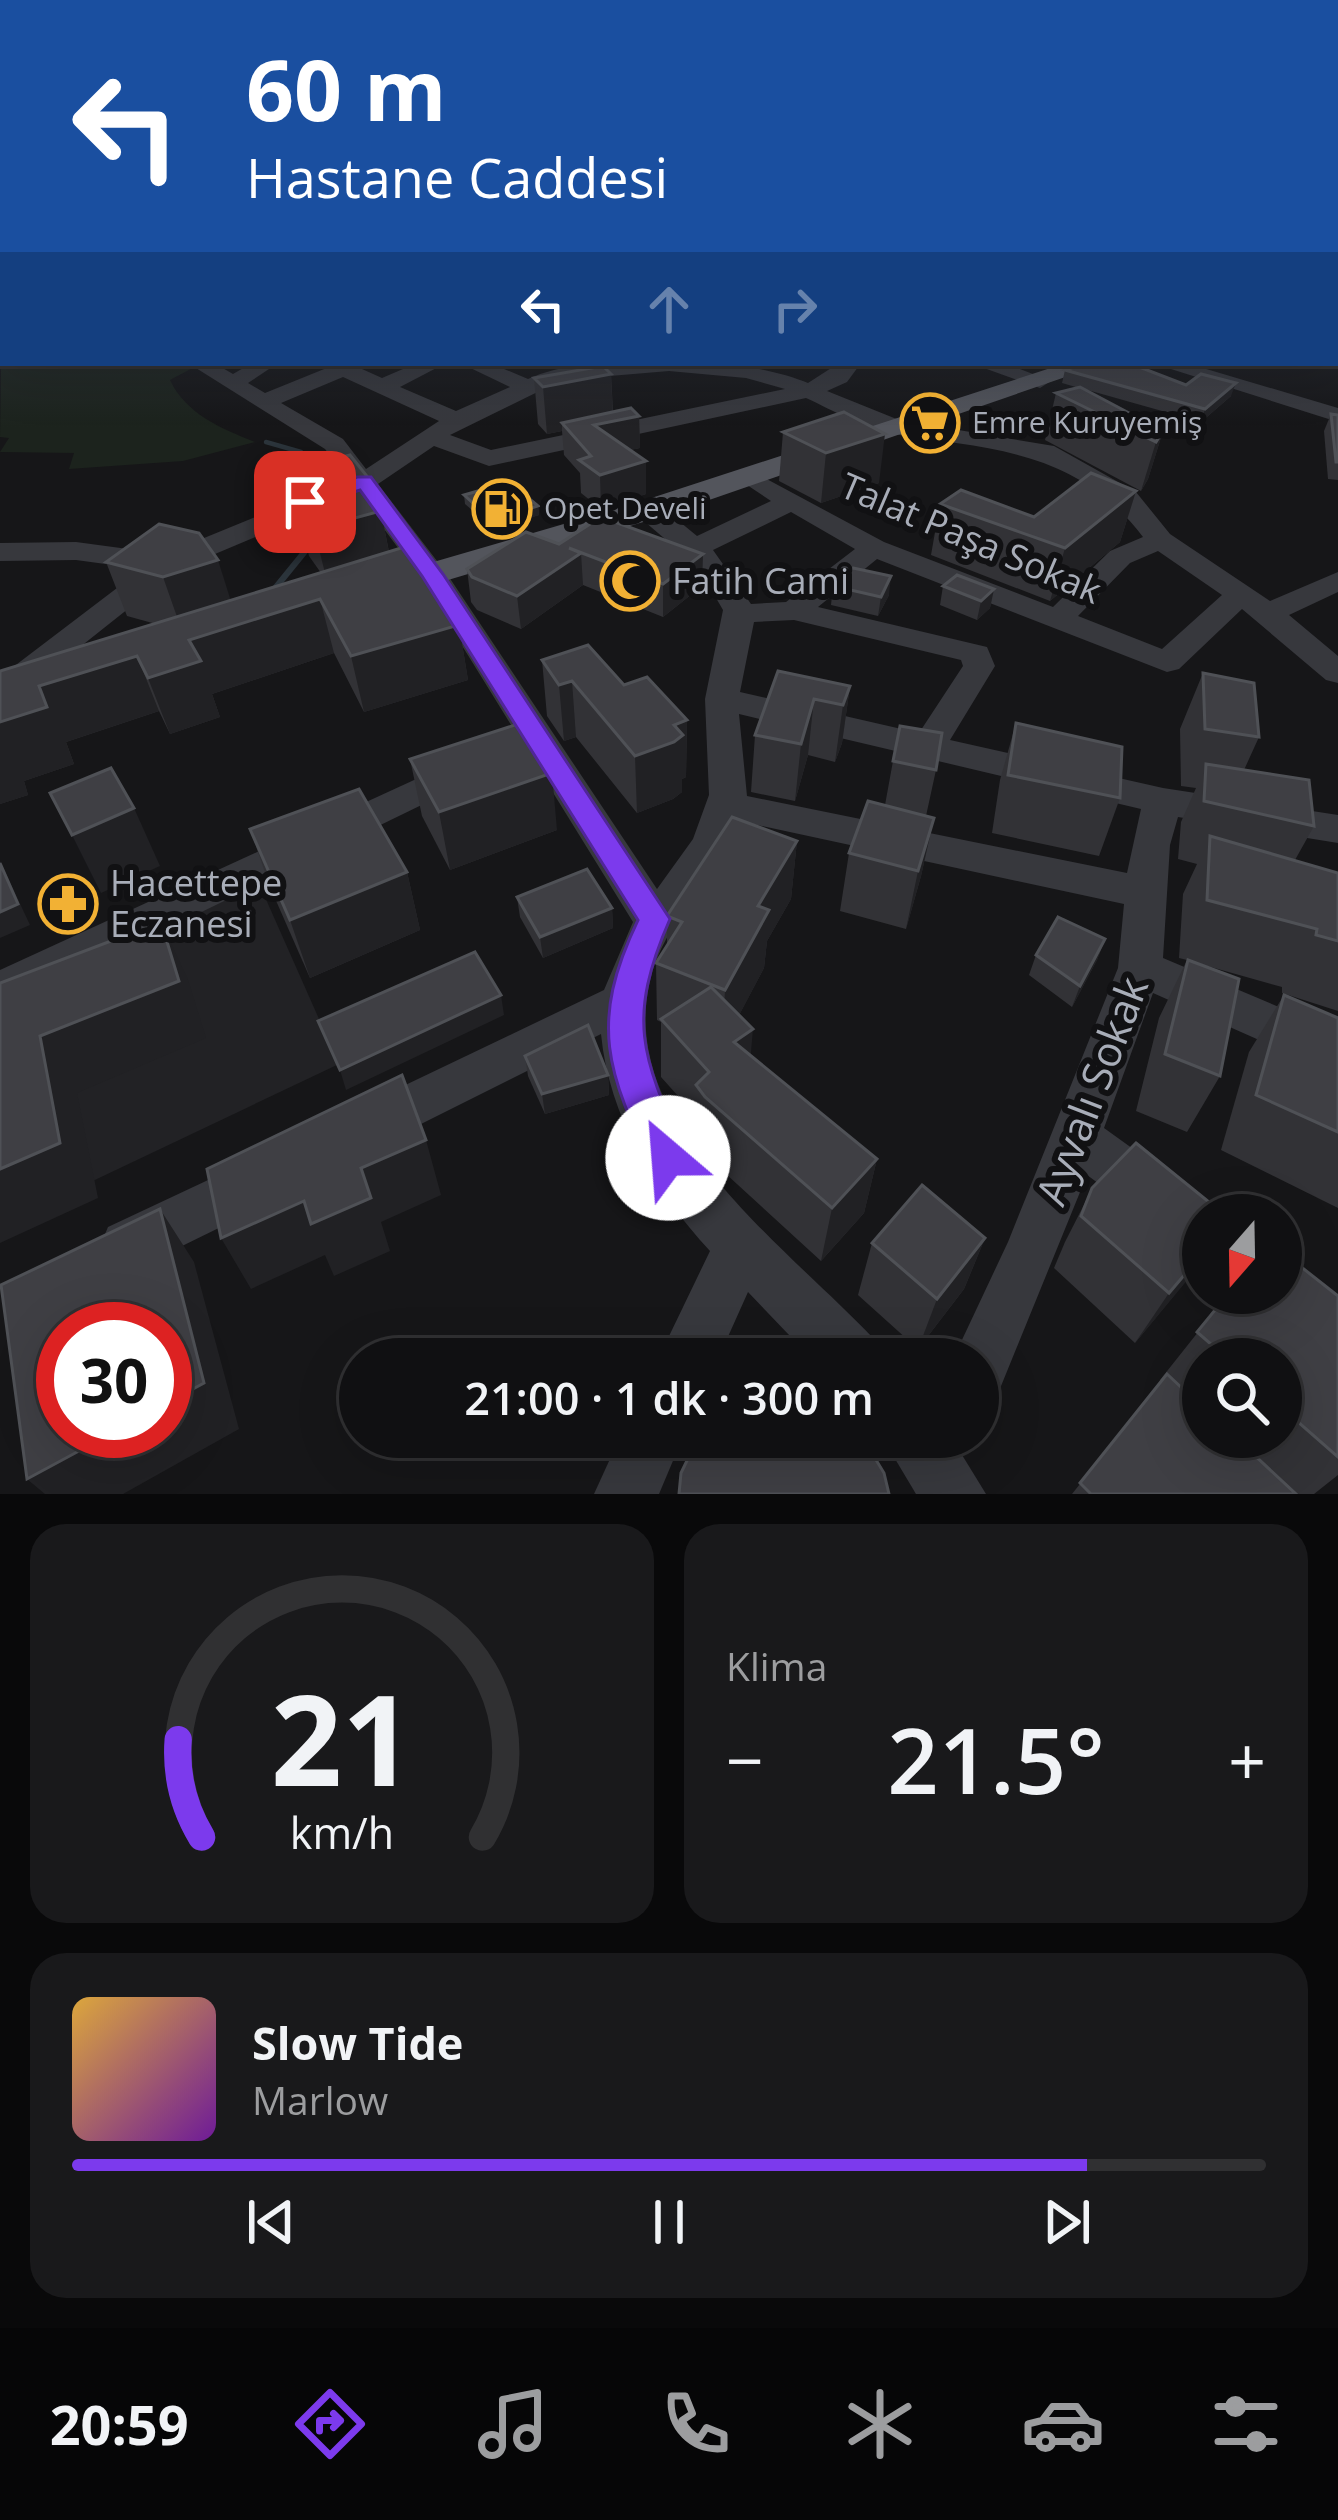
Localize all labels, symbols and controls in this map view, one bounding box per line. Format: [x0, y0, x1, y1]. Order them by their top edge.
text: 60 m [246, 31, 446, 146]
icon: left [48, 48, 204, 204]
text: Hastane Caddesi [246, 140, 668, 214]
icon: left [510, 276, 576, 342]
icon: ahead [636, 276, 702, 342]
icon: right [762, 276, 828, 342]
supermarket icon: Emre Kuruyemiş [899, 392, 961, 454]
place label: Emre Kuruyemiş [972, 401, 1202, 442]
pin [254, 451, 356, 553]
street label: Talat Paşa Sokak [833, 461, 1109, 615]
icon: arrive [272, 469, 338, 535]
fuel station icon: Opet Develi [471, 478, 533, 540]
place label: Opet Develi [544, 487, 707, 528]
mosque icon: Fatih Cami [599, 550, 661, 612]
place label: Fatih Cami [672, 556, 849, 605]
place label: Hacettepe Eczanesi [110, 858, 282, 948]
pharmacy icon: Hacettepe Eczanesi [37, 873, 99, 935]
street label: Ayvalı Sokak [1021, 968, 1160, 1213]
position arrow [605, 1095, 731, 1221]
north arrow [1182, 1194, 1302, 1314]
map controls [1182, 1194, 1302, 1458]
speed limit sign: 30 [36, 1302, 192, 1458]
button: search [1182, 1338, 1302, 1458]
text: 21:00 · 1 dk · 300 m [464, 1367, 874, 1428]
text: Klima [726, 1639, 827, 1692]
text: 21 [271, 1653, 413, 1823]
text: 21.5° [887, 1698, 1105, 1820]
text: − [726, 1714, 764, 1804]
text: + [1228, 1714, 1266, 1804]
text: km/h [290, 1802, 394, 1861]
text: Slow Tide [252, 2012, 463, 2073]
text: Marlow [252, 2073, 388, 2126]
icon: previous [238, 2189, 304, 2255]
icon: pause [636, 2189, 702, 2255]
icon: next [1034, 2189, 1100, 2255]
icon: directions [288, 2382, 372, 2466]
icon: music [471, 2382, 555, 2466]
icon: phone [654, 2382, 738, 2466]
icon: climate [838, 2382, 922, 2466]
icon: car [1021, 2382, 1105, 2466]
icon: filters [1204, 2382, 1288, 2466]
text: 20:59 [50, 2387, 189, 2461]

